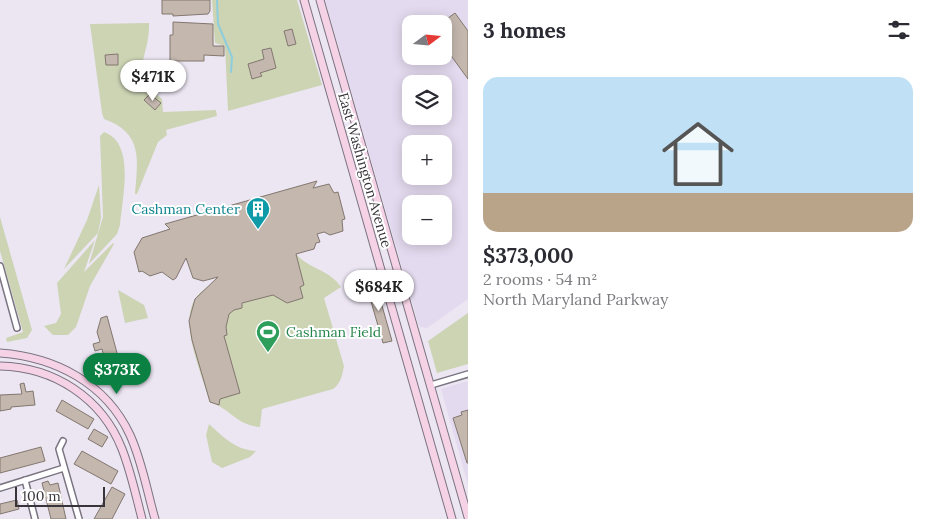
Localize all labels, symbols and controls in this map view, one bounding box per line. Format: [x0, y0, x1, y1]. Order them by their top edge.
north arrow [402, 15, 452, 65]
map controls [402, 15, 452, 245]
icon: filters [885, 16, 913, 44]
text: 3 homes [483, 17, 566, 44]
pin: $471K [118, 59, 188, 102]
text: $471K [131, 66, 175, 86]
button: layers [402, 75, 452, 125]
street label: East Washington Avenue [334, 90, 396, 250]
icon: home [653, 109, 743, 199]
button: + [402, 135, 452, 185]
button: − [402, 195, 452, 245]
building icon: Cashman Center [245, 196, 271, 230]
place label: Cashman Center [131, 200, 240, 218]
text: $373,000 [483, 242, 574, 269]
text: 2 rooms · 54 m² [483, 269, 598, 289]
pin: $684K [344, 270, 414, 312]
text: $684K [355, 276, 403, 296]
text: North Maryland Parkway [483, 289, 669, 309]
sports icon: Cashman Field [255, 319, 281, 353]
place label: Cashman Field [286, 323, 381, 341]
pin: $373K [82, 352, 152, 395]
text: $373K [94, 359, 140, 379]
scale bar [15, 484, 105, 507]
text: 100 m [22, 487, 61, 505]

